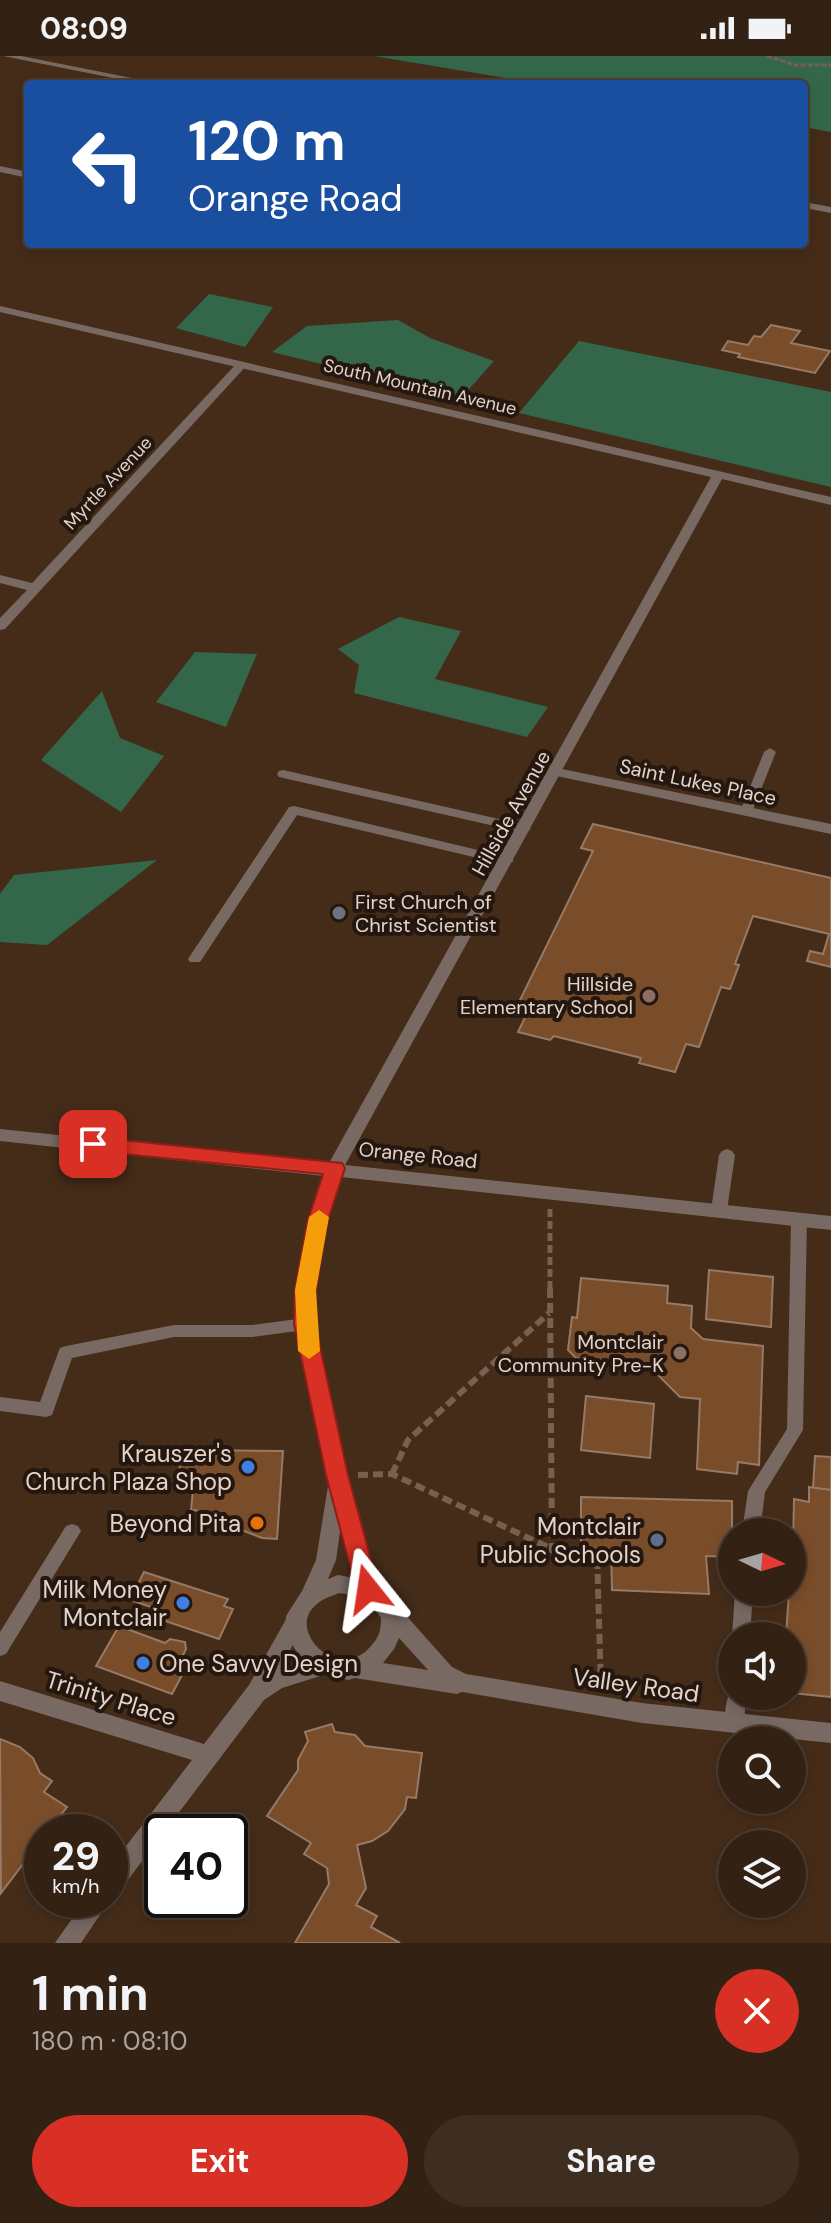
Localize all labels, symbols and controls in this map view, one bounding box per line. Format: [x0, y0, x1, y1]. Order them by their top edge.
text: 08:09 [40, 9, 128, 48]
text: 120 m [188, 104, 346, 177]
icon: left [56, 112, 160, 216]
text: Orange Road [188, 175, 403, 222]
street label: South Mountain Avenue [321, 353, 519, 421]
street label: Myrtle Avenue [59, 431, 157, 535]
street label: Hillside Avenue [466, 746, 556, 880]
street label: Saint Lukes Place [617, 753, 779, 811]
place label: First Church of Christ Scientist [355, 889, 497, 938]
marker: First Church of Christ Scientist [330, 904, 348, 922]
place label: Hillside Elementary School [460, 971, 633, 1020]
marker: Hillside Elementary School [640, 987, 658, 1005]
pin [59, 1110, 127, 1178]
icon: arrive [71, 1122, 115, 1166]
street label: Orange Road [357, 1136, 479, 1174]
place label: Montclair Community Pre-K [498, 1329, 664, 1378]
marker: Montclair Community Pre-K [671, 1344, 689, 1362]
place label: Krauszer's Church Plaza Shop [25, 1438, 232, 1497]
marker: Krauszer's Church Plaza Shop [239, 1458, 257, 1476]
place label: Beyond Pita [110, 1508, 241, 1539]
place label: Montclair Public Schools [480, 1511, 641, 1570]
marker: Beyond Pita [248, 1514, 266, 1532]
north arrow [718, 1518, 806, 1606]
map controls [718, 1518, 806, 1918]
marker: Montclair Public Schools [648, 1531, 666, 1549]
position arrow [326, 1547, 410, 1631]
place label: Milk Money Montclair [43, 1574, 167, 1633]
marker: Milk Money Montclair [174, 1594, 192, 1612]
button: sound [718, 1622, 806, 1710]
place label: One Savvy Design [159, 1648, 358, 1679]
marker: One Savvy Design [134, 1654, 152, 1672]
street label: Valley Road [571, 1661, 701, 1709]
street label: Trinity Place [42, 1663, 180, 1733]
button: search [718, 1726, 806, 1814]
speed limit sign: 40 [144, 1814, 248, 1918]
text: 29 [52, 1830, 100, 1882]
button: layers [718, 1830, 806, 1918]
text: km/h [52, 1873, 100, 1899]
text: 1 min [32, 1962, 149, 2025]
button: close [715, 1969, 799, 2053]
text: 180 m · 08:10 [32, 2024, 188, 2058]
button: Exit [32, 2115, 408, 2207]
button: Share [424, 2115, 799, 2207]

